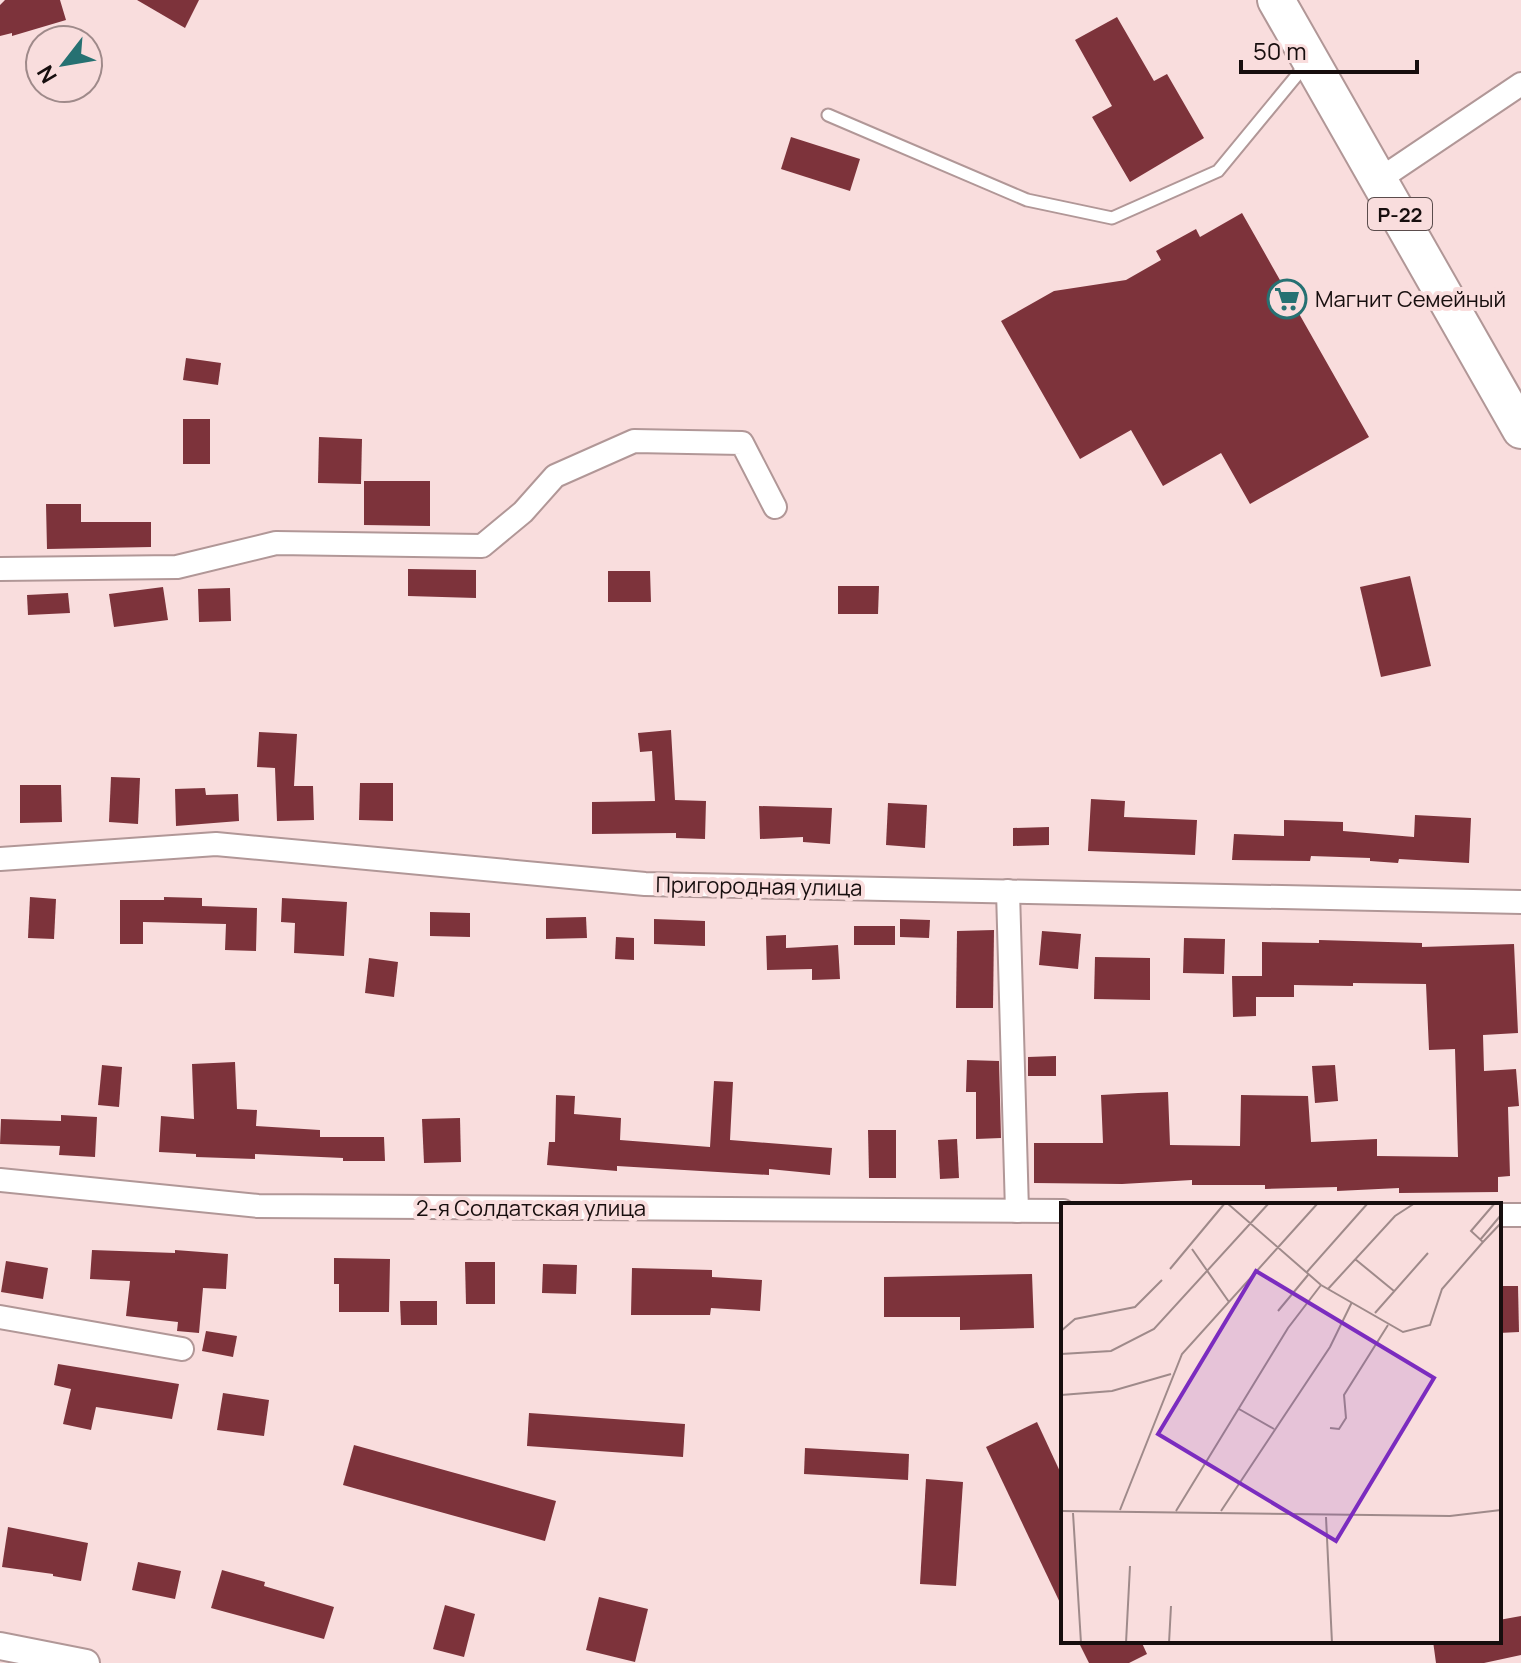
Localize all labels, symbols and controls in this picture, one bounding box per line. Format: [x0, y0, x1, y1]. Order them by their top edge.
north arrow [24, 24, 104, 104]
scale bar [1241, 24, 1417, 74]
text: 50 m [1253, 34, 1307, 67]
text: N [30, 60, 64, 89]
road number: Р-22 [1368, 198, 1432, 230]
supermarket icon: Магнит Семейный [1266, 278, 1308, 320]
place label: Магнит Семейный [1315, 284, 1506, 314]
street label: Пригородная улица [655, 869, 863, 903]
street label: 2-я Солдатская улица [416, 1193, 646, 1223]
inset map [1061, 1203, 1501, 1643]

